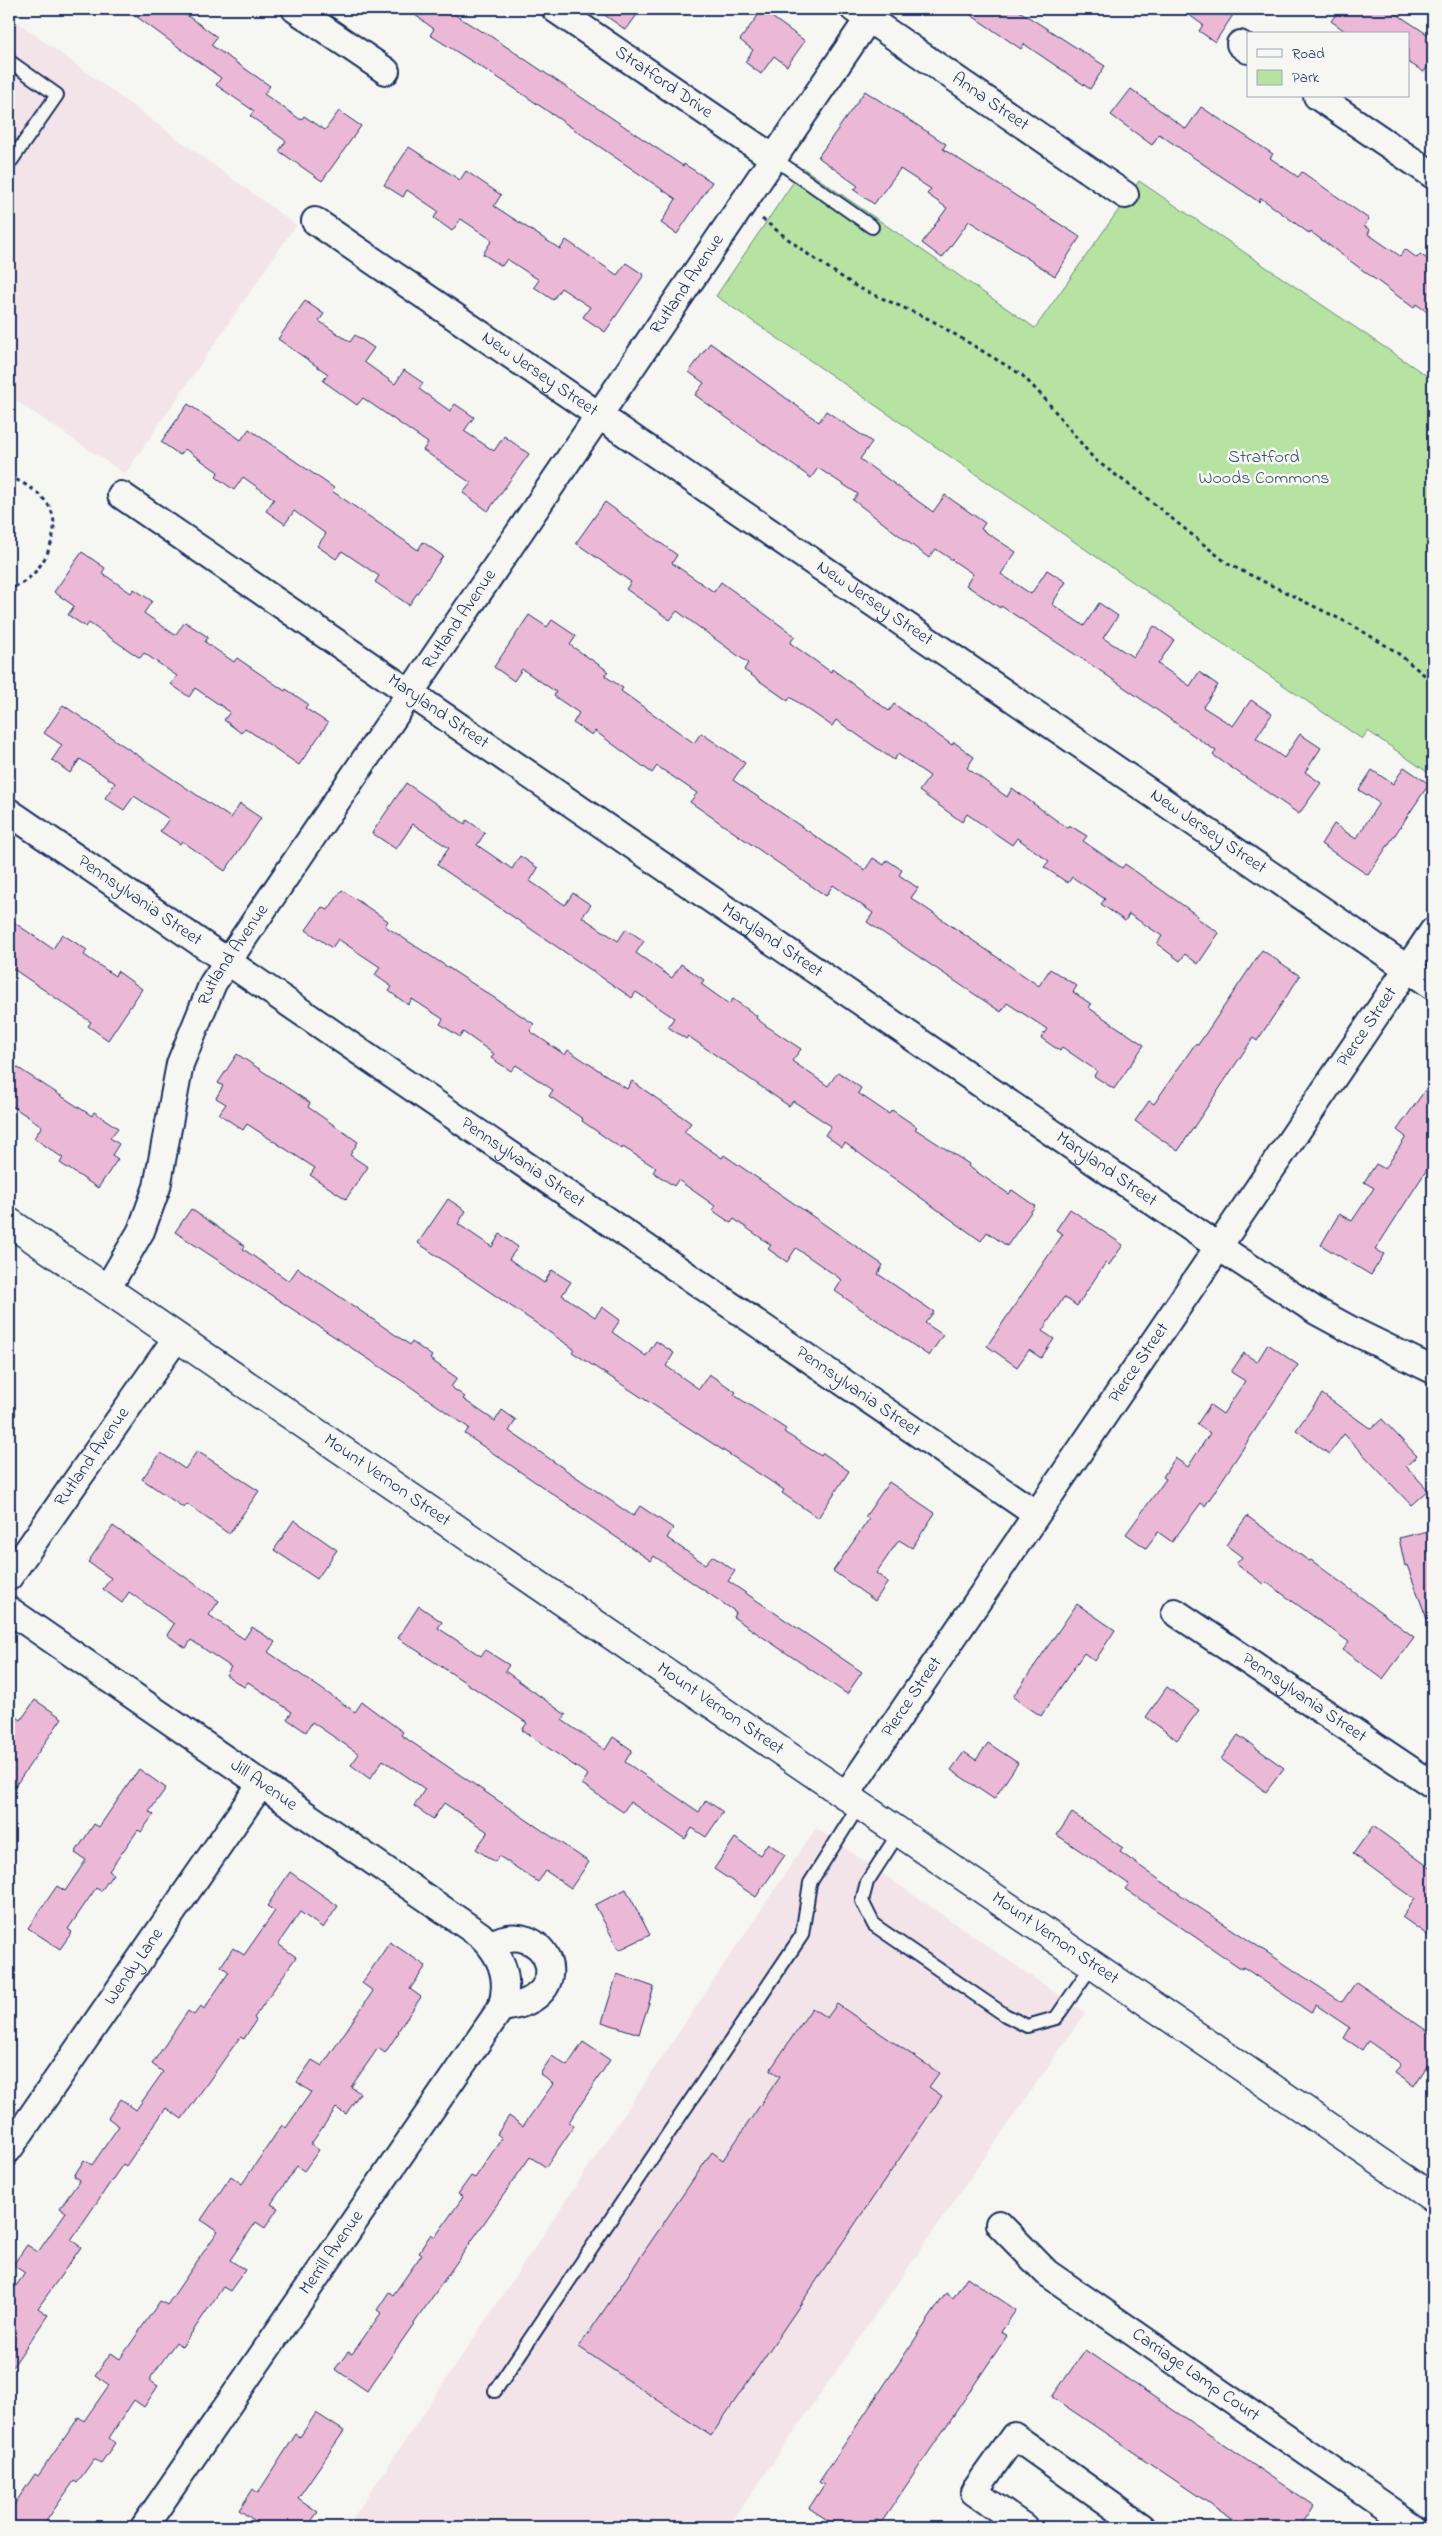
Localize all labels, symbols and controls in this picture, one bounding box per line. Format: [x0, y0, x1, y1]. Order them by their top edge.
legend [1247, 32, 1410, 98]
street label: Stratford Drive [609, 40, 718, 126]
text: Road [1292, 43, 1325, 65]
street label: Anna Street [946, 67, 1034, 138]
text: Park [1292, 67, 1320, 89]
street label: Rutland Avenue [644, 228, 732, 340]
street label: New Jersey Street [476, 325, 603, 424]
park label: Stratford Woods Commons [1198, 445, 1330, 492]
street label: New Jersey Street [811, 555, 938, 653]
street label: Rutland Avenue [416, 563, 504, 675]
street label: Maryland Street [382, 668, 494, 756]
street label: New Jersey Street [1144, 783, 1272, 881]
street label: Pennsylvania Street [72, 849, 207, 953]
street label: Maryland Street [716, 897, 828, 985]
street label: Rutland Avenue [192, 898, 276, 1010]
street label: Pierce Street [1331, 982, 1404, 1073]
street label: Pennsylvania Street [455, 1111, 590, 1215]
street label: Maryland Street [1050, 1126, 1162, 1214]
street label: Pierce Street [1103, 1318, 1176, 1409]
street label: Pennsylvania Street [790, 1340, 925, 1444]
street label: Rutland Avenue [49, 1401, 137, 1513]
street label: Mount Vernon Street [318, 1428, 456, 1534]
street label: Pennsylvania Street [1236, 1647, 1372, 1750]
street label: Pierce Street [876, 1652, 949, 1743]
street label: Mount Vernon Street [651, 1656, 789, 1762]
street label: Jill Avenue [224, 1753, 303, 1818]
street label: Mount Vernon Street [986, 1886, 1124, 1992]
street label: Wendy Lane [99, 1922, 171, 2011]
street label: Merrill Avenue [293, 2205, 371, 2300]
street label: Carriage Lamp Court [1126, 2322, 1265, 2429]

